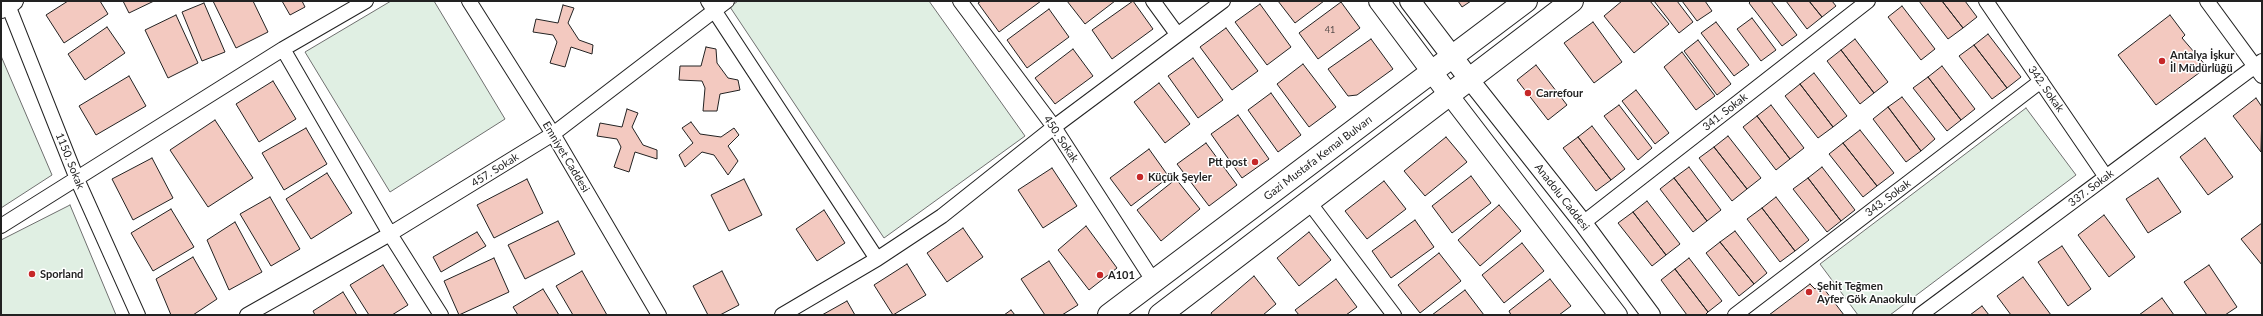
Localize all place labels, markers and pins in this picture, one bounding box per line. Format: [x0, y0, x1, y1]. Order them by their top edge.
place label: Antalya İşkur İl Müdürlüğü [2170, 48, 2234, 74]
marker: Antalya İşkur İl Müdürlüğü [2157, 56, 2167, 66]
place label: Carrefour [1536, 86, 1583, 100]
marker: Carrefour [1523, 88, 1533, 98]
place label: Ptt post [1208, 155, 1247, 169]
marker: Ptt post [1250, 157, 1260, 167]
place label: Küçük Şeyler [1148, 170, 1212, 184]
marker: Küçük Şeyler [1135, 172, 1145, 182]
place label: Sporland [40, 267, 83, 281]
place label: A101 [1108, 268, 1135, 282]
marker: Sporland [27, 269, 37, 279]
marker: A101 [1095, 270, 1105, 280]
place label: Şehit Teğmen Ayfer Gök Anaokulu [1817, 279, 1916, 305]
marker: Şehit Teğmen Ayfer Gök Anaokulu [1804, 287, 1814, 297]

